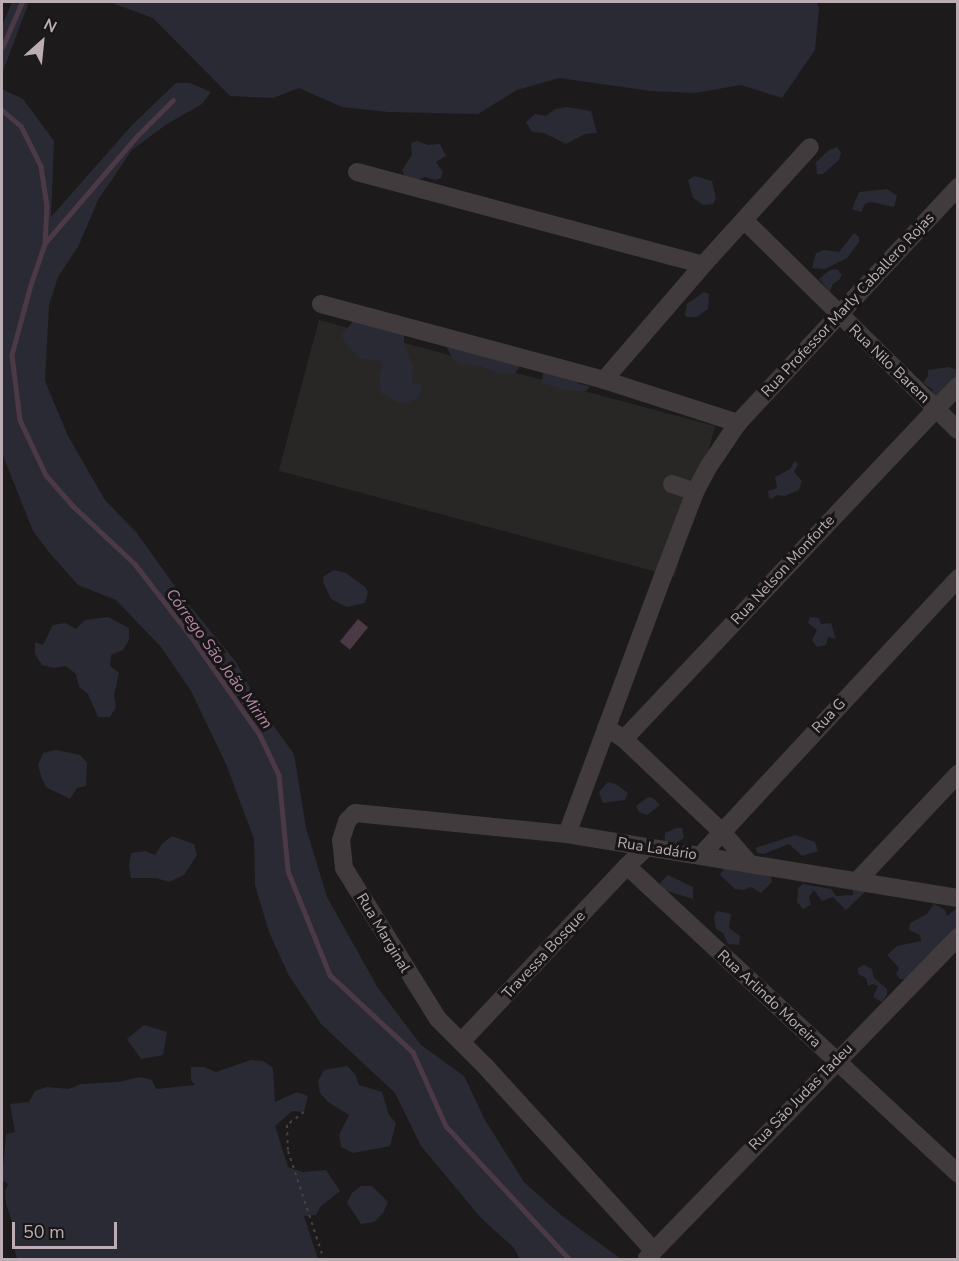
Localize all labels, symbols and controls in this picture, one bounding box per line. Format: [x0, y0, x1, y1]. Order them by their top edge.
north arrow [12, 12, 72, 72]
text: N [40, 13, 60, 38]
street label: Rua Professor Marly Caballero Rojas [758, 209, 938, 401]
street label: Rua Nilo Barem [845, 321, 933, 407]
street label: Rua Nelson Monforte [728, 511, 838, 629]
water label: Córrego São João Mirim [162, 585, 276, 733]
street label: Rua G [808, 695, 850, 737]
street label: Rua Ladário [616, 834, 698, 864]
street label: Rua Marginal [352, 890, 414, 976]
street label: Travessa Bosque [499, 907, 589, 1003]
street label: Rua Arlindo Moreira [713, 946, 825, 1052]
street label: Rua São Judas Tadeu [745, 1040, 857, 1154]
scale bar [15, 1210, 120, 1248]
text: 50 m [23, 1220, 65, 1244]

